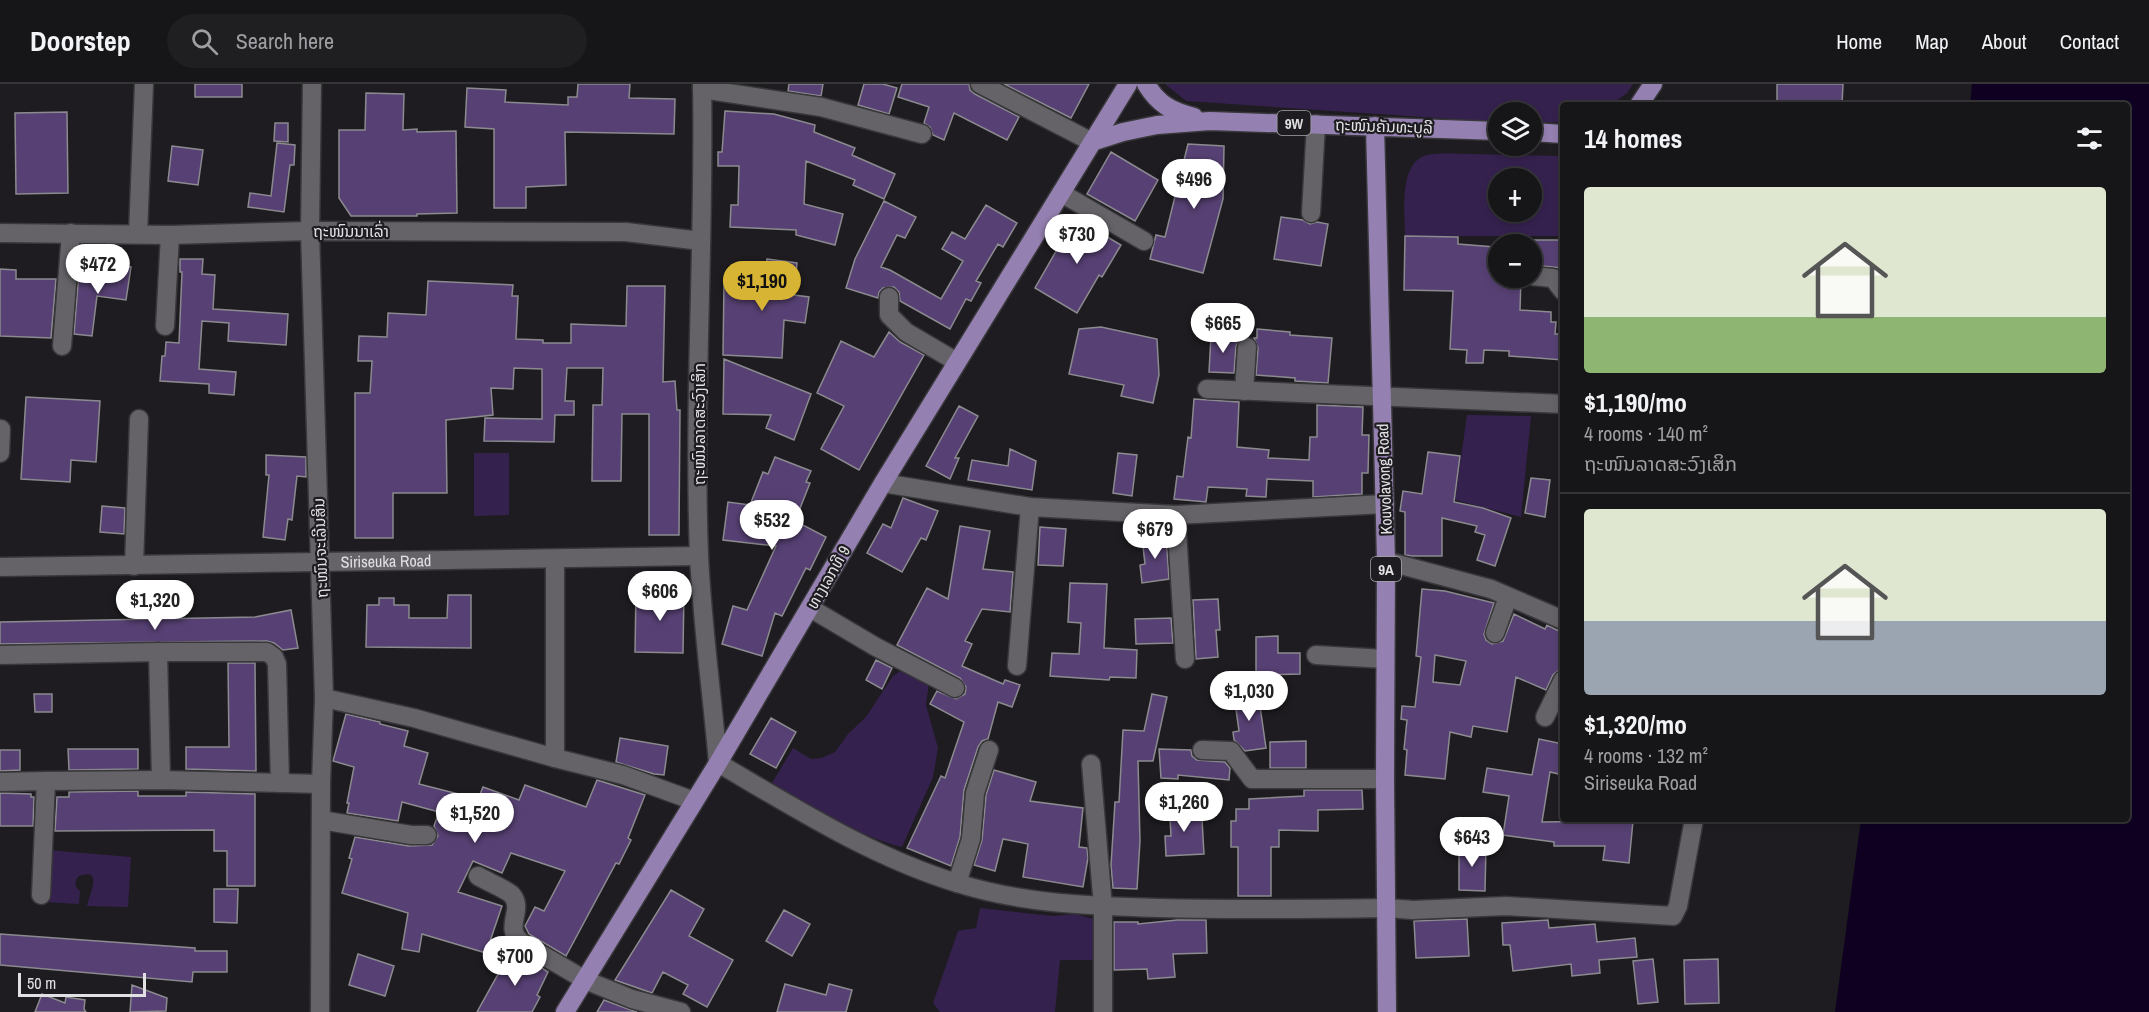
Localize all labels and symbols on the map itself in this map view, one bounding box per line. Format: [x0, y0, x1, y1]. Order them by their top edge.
road number: 9W [1278, 111, 1310, 135]
street label: ຖະໜົນຄັນທະບູລີ [1335, 113, 1433, 139]
pin: $496 [1158, 159, 1230, 210]
pin: $730 [1041, 214, 1113, 265]
street label: ຖະໜົນນາເລົ່າ [313, 220, 389, 242]
pin: $472 [62, 244, 134, 295]
pin: $1,190 [713, 261, 811, 312]
pin: $665 [1187, 303, 1259, 354]
street label: ຖະໜົນລາດສະວົງເສິກ [688, 363, 710, 485]
street label: Kouvolavong Road [1371, 423, 1397, 535]
street label: ຖະໜົນຈະເລີນສິນ [307, 497, 333, 599]
pin: $532 [736, 500, 808, 551]
pin: $679 [1119, 509, 1191, 560]
street label: ທາງເລກທີ 9 [801, 541, 855, 613]
street label: Siriseuka Road [341, 549, 431, 573]
road number: 9A [1371, 557, 1401, 581]
pin: $606 [624, 571, 696, 622]
pin: $1,320 [106, 580, 204, 631]
pin: $1,030 [1200, 671, 1298, 722]
pin: $1,260 [1135, 782, 1233, 833]
pin: $1,520 [426, 793, 524, 844]
pin: $643 [1436, 817, 1508, 868]
pin: $700 [479, 936, 551, 987]
scale bar [18, 970, 146, 998]

